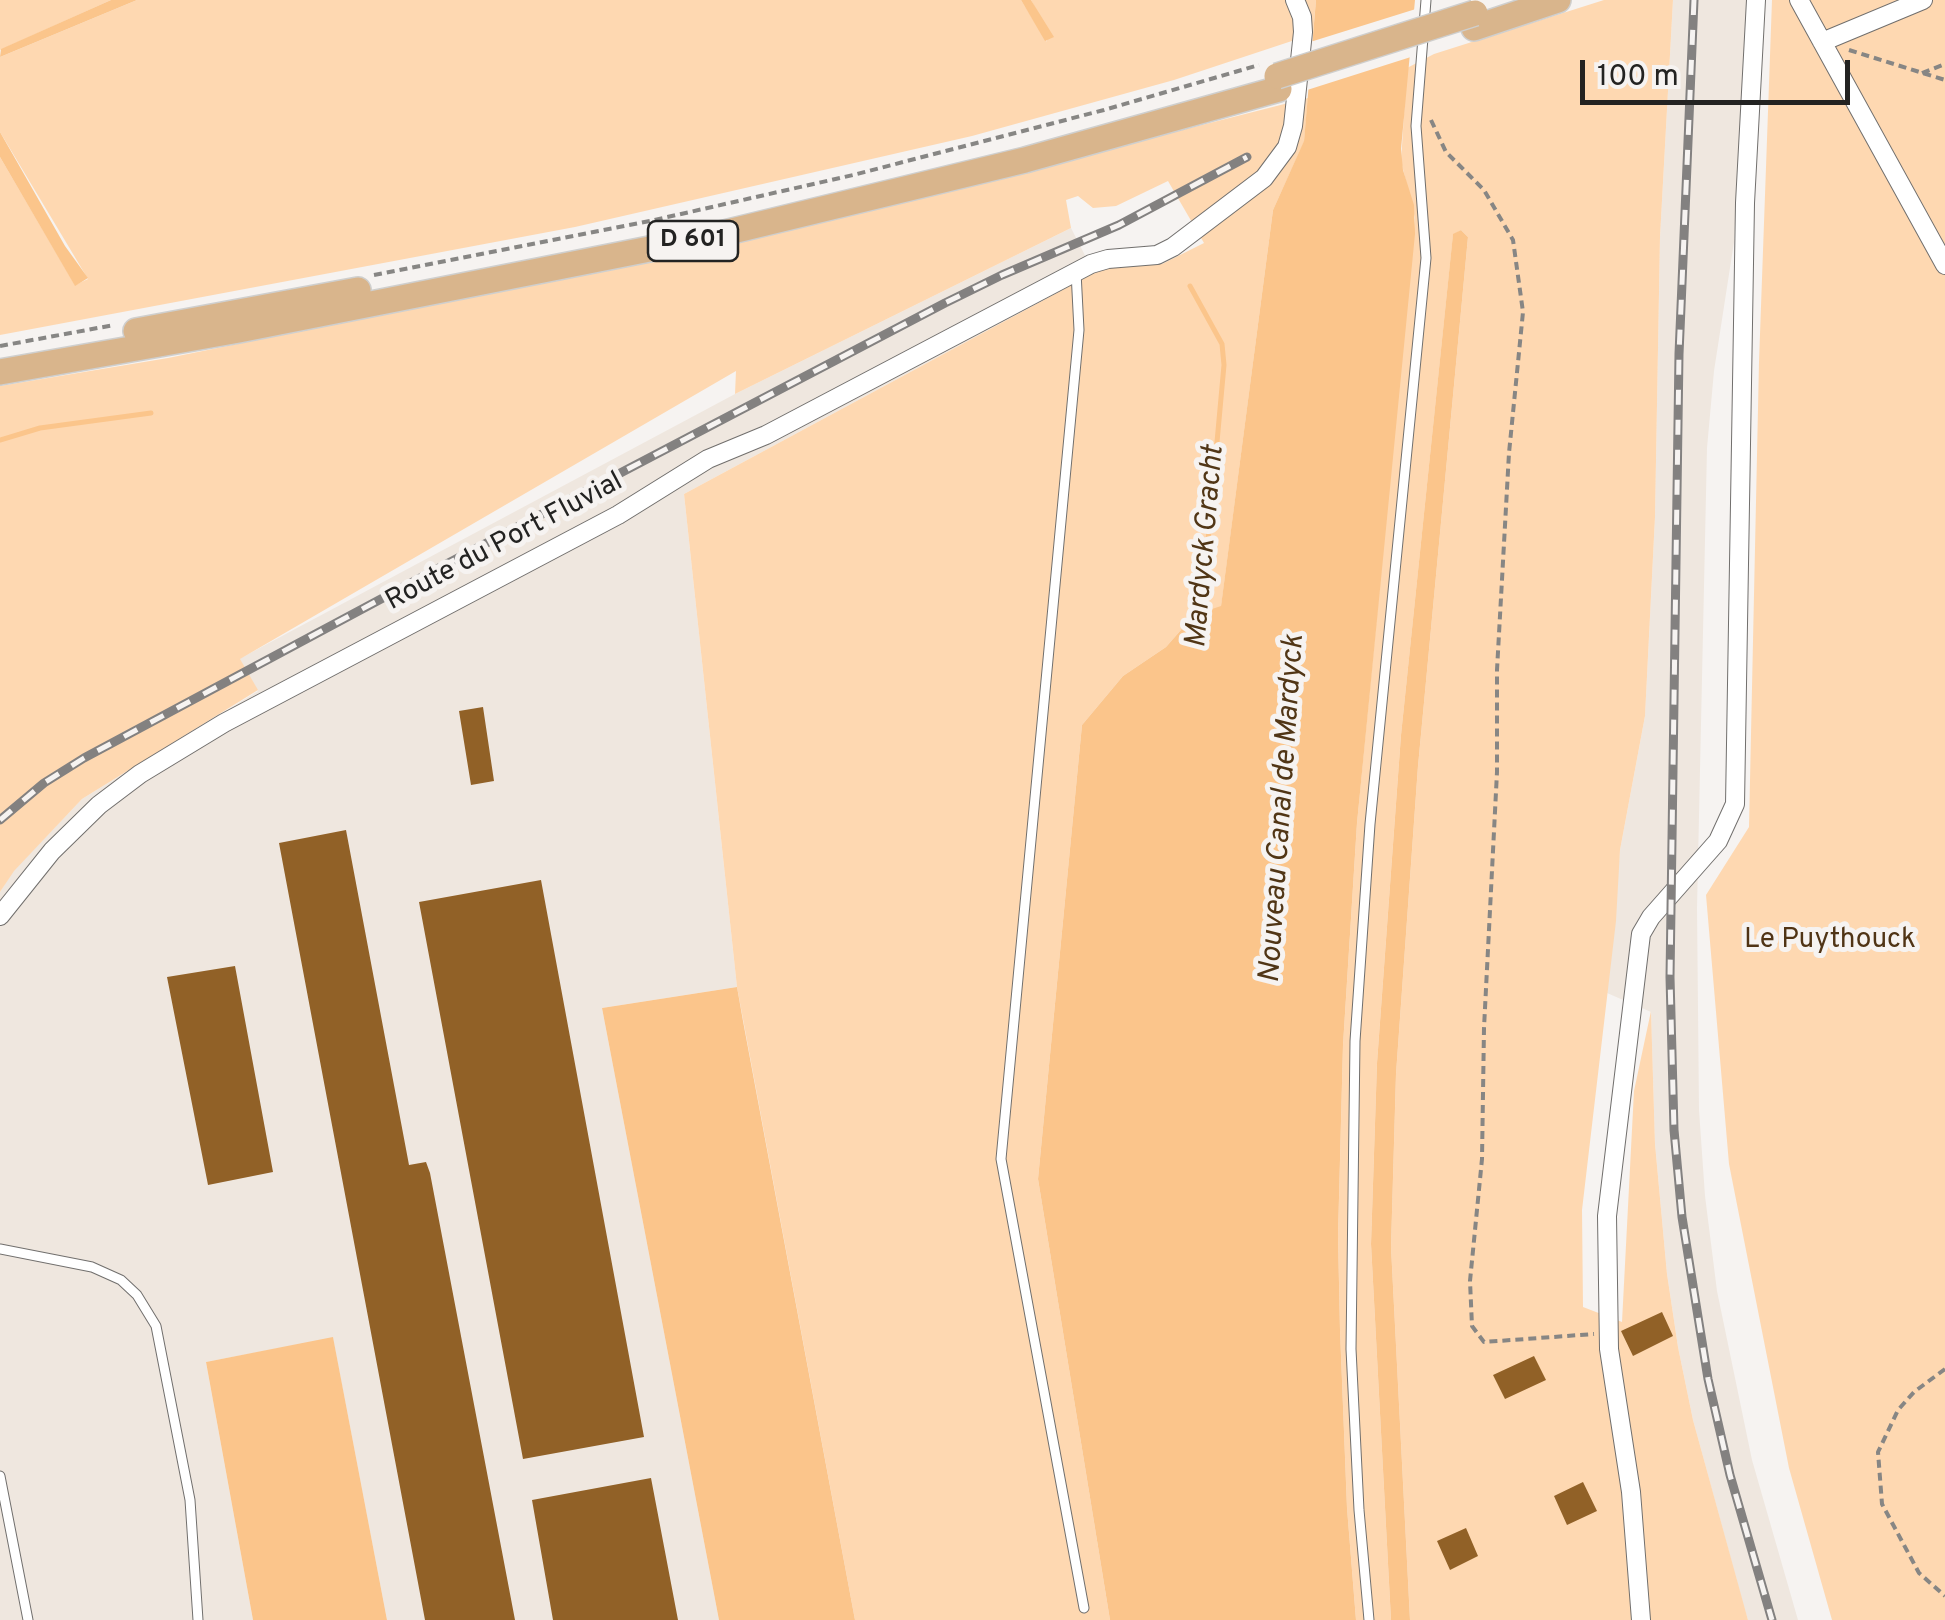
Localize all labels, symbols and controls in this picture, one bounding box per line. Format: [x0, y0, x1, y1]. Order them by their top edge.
scale bar [1585, 40, 1855, 102]
text: 100 m [1597, 59, 1679, 96]
road number: D 601 [648, 221, 738, 261]
water label: Mardyck Gracht [1180, 444, 1234, 650]
street label: Route du Port Fluvial [381, 466, 629, 620]
water label: Nouveau Canal de Mardyck [1254, 634, 1314, 984]
park label: Le Puythouck [1744, 924, 1916, 958]

